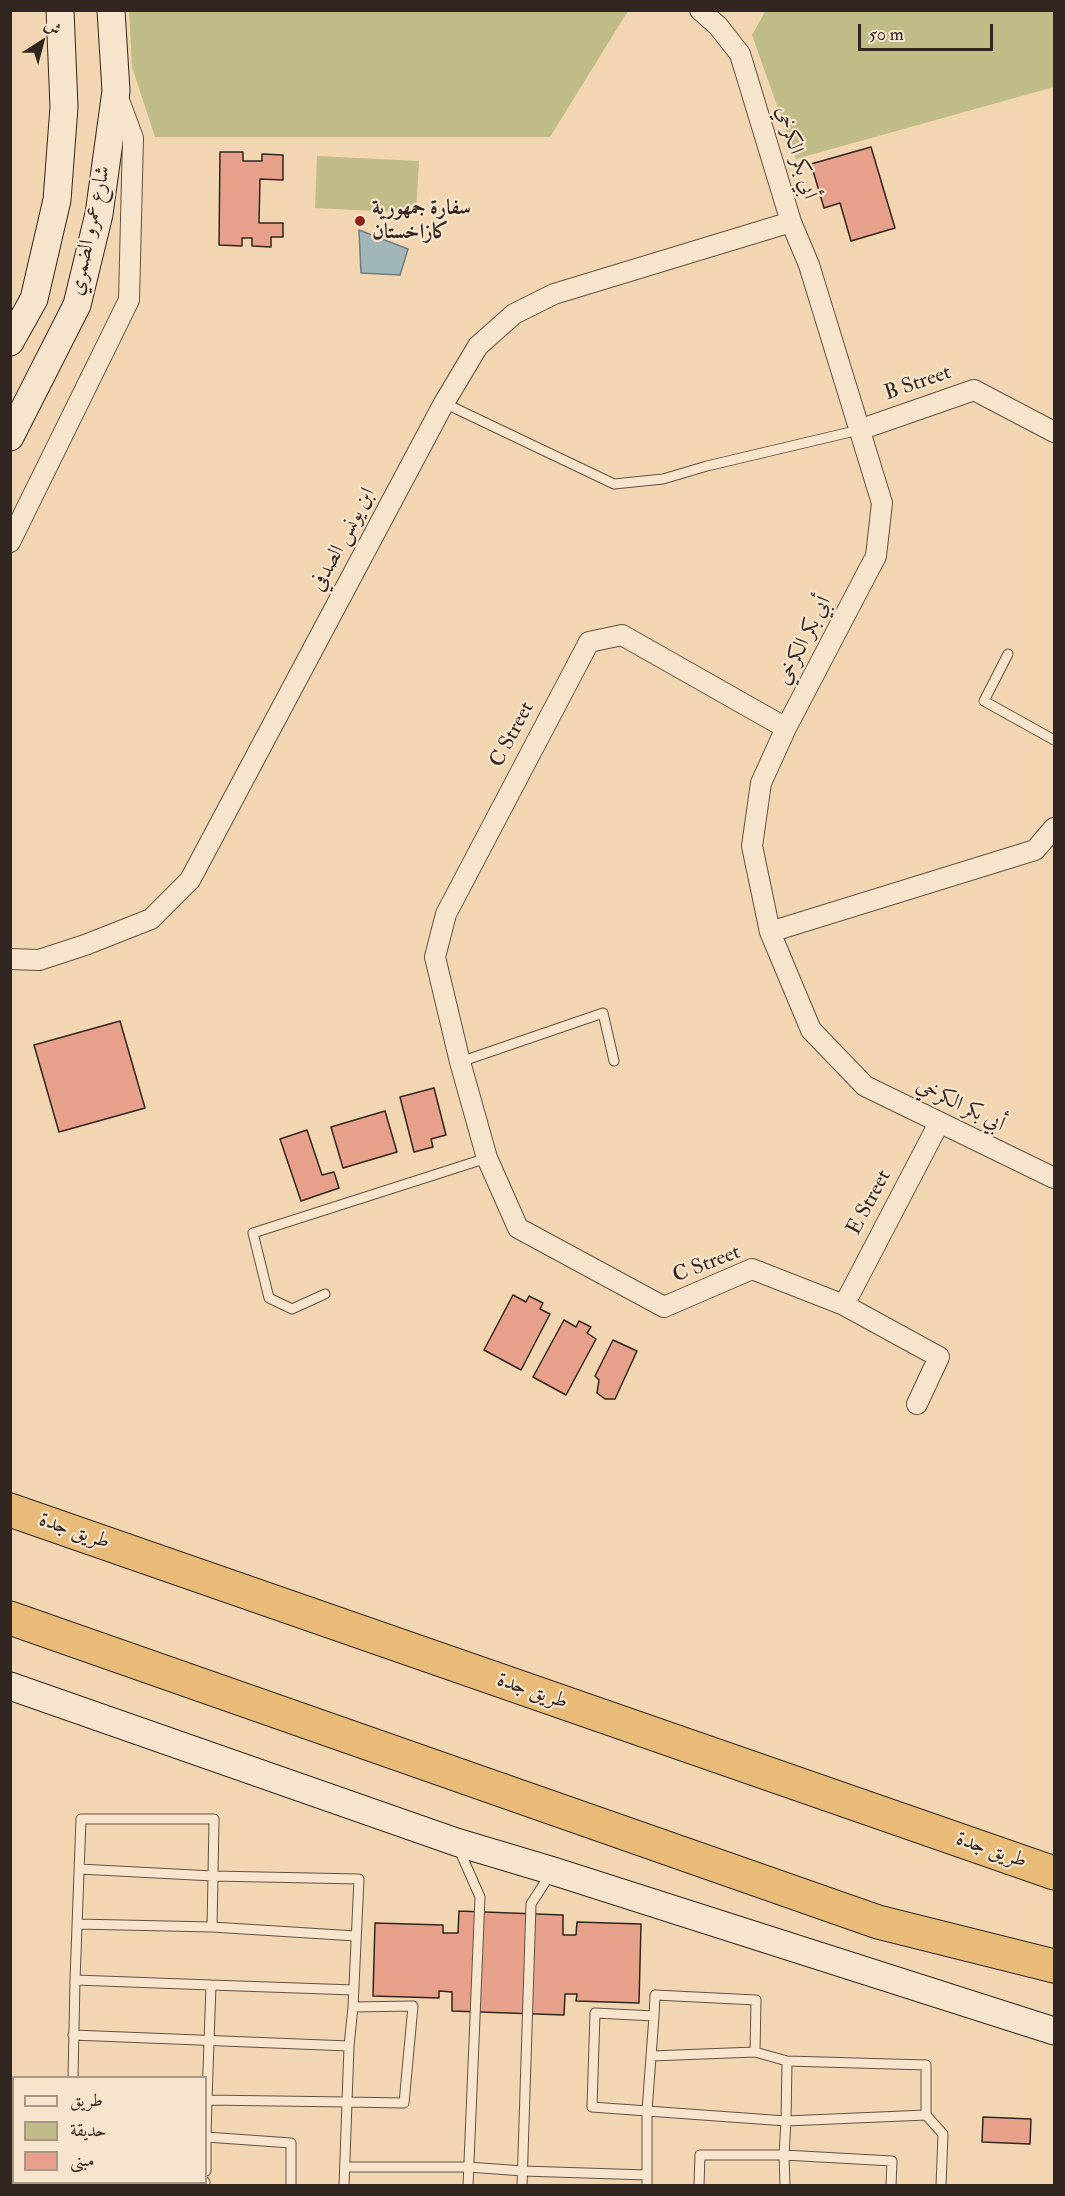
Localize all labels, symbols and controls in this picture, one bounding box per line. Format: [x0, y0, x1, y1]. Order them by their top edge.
north arrow [12, 12, 72, 72]
scale bar [861, 12, 996, 50]
text: ش [40, 15, 65, 40]
text: 50 m [869, 23, 904, 46]
street label: أبي بكر الكرخي [769, 103, 821, 203]
street label: شارع عمرو الضمري [65, 164, 117, 298]
place label: سفارة جمهورية كازاخستان [372, 196, 471, 246]
marker: سفارة جمهورية كازاخستان [353, 214, 367, 228]
street label: B Street [881, 361, 955, 407]
street label: ابن يونس الصدفي [306, 484, 382, 596]
street label: أبي بكر الكرخي [772, 593, 838, 689]
street label: C Street [485, 698, 541, 772]
street label: أبي بكر الكرخي [911, 1074, 1009, 1138]
street label: E Street [842, 1166, 898, 1240]
street label: C Street [670, 1241, 744, 1289]
street label: طريق جدة [35, 1508, 113, 1556]
street label: طريق جدة [493, 1668, 571, 1716]
street label: طريق جدة [952, 1827, 1030, 1875]
legend [12, 2076, 207, 2184]
text: طريق [70, 2089, 103, 2112]
text: حديقة [70, 2119, 106, 2142]
text: مبنى [70, 2149, 95, 2172]

